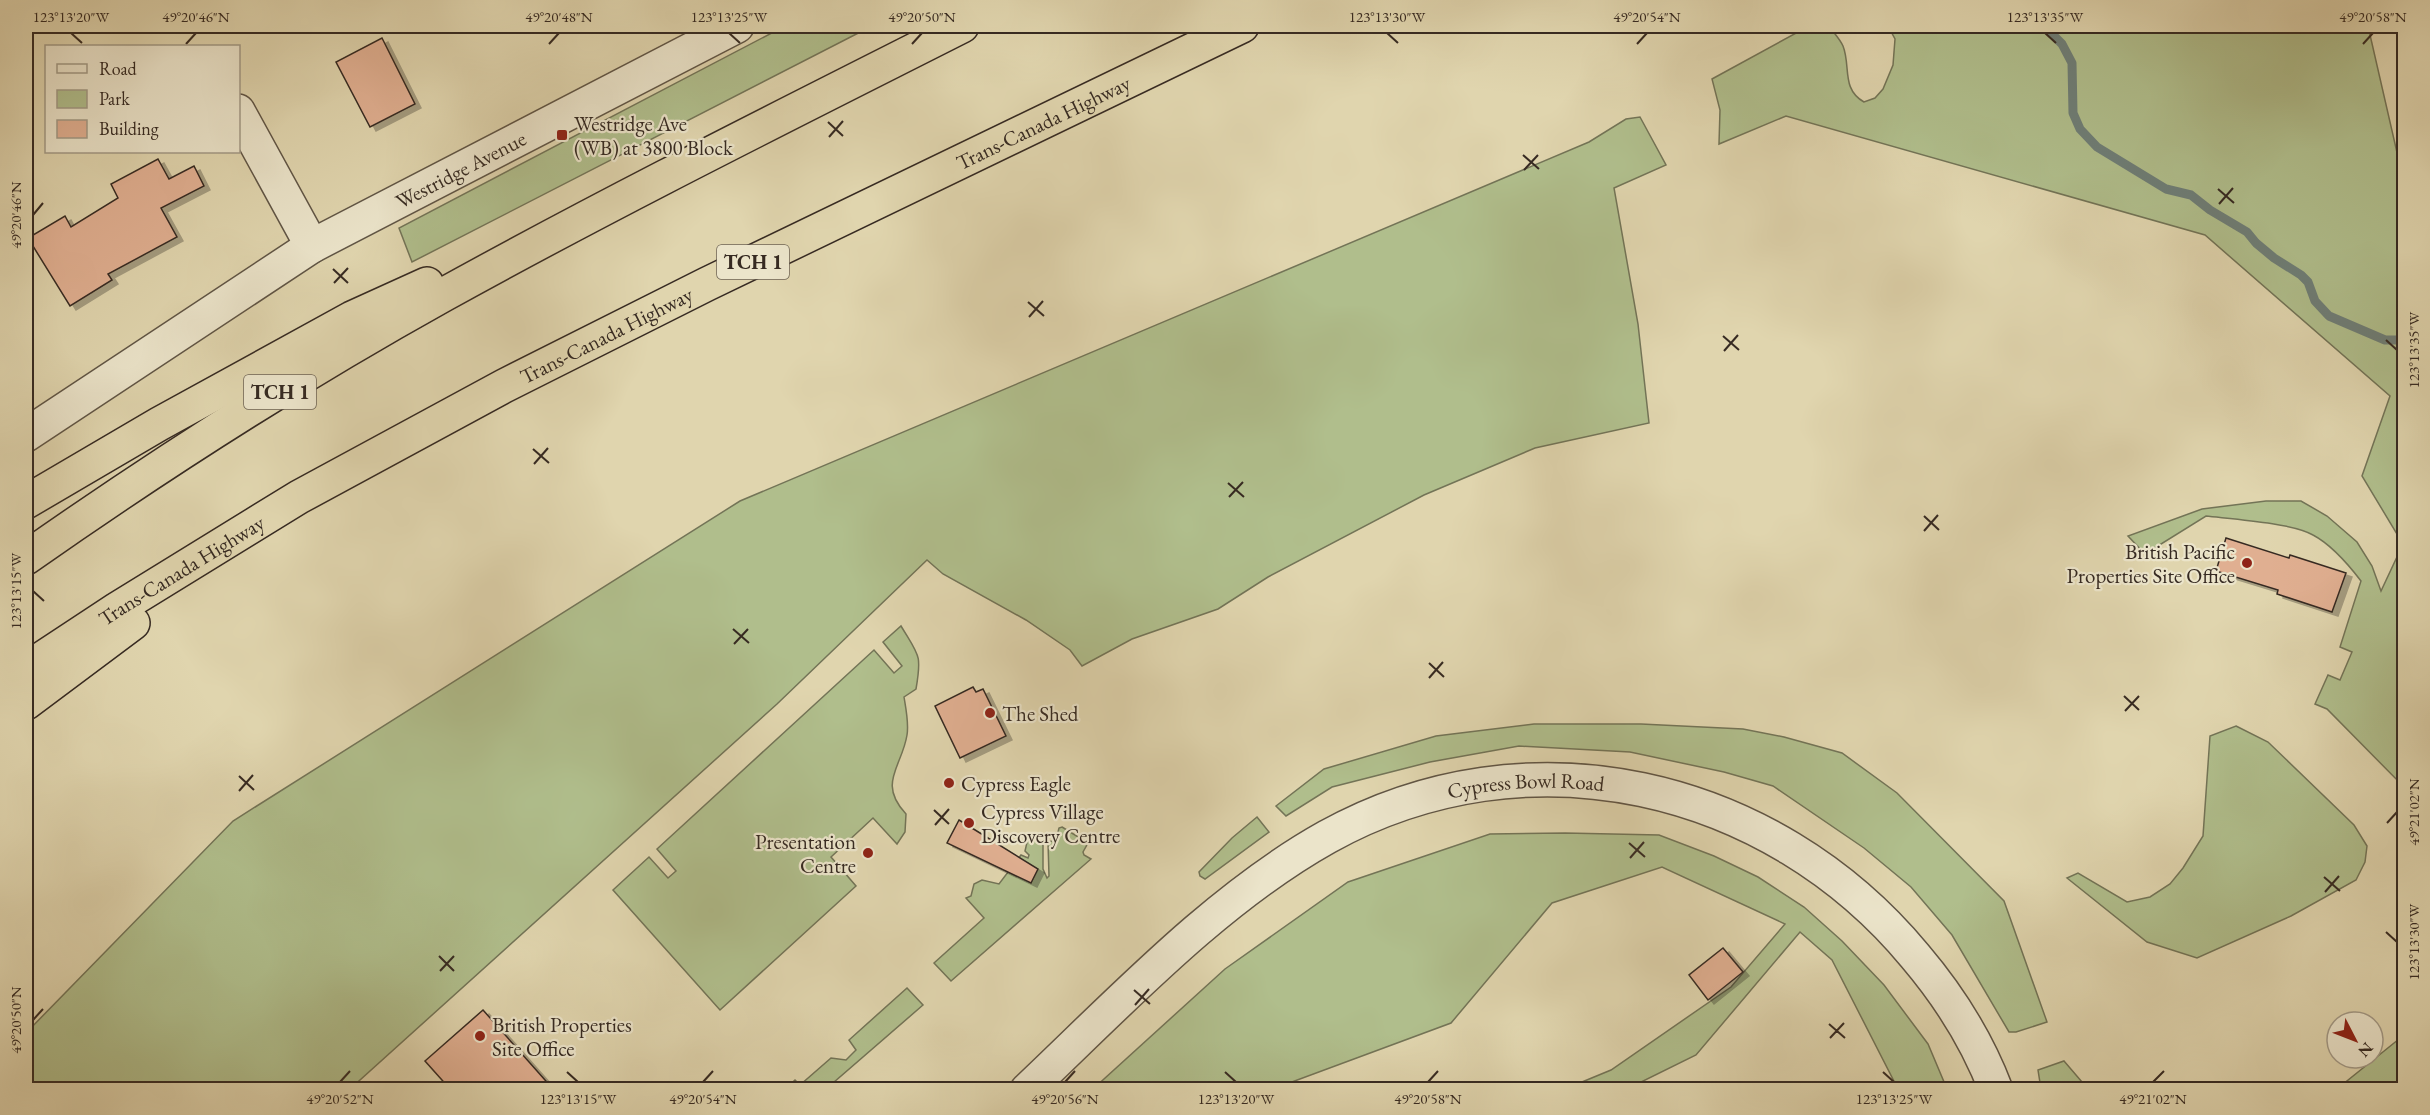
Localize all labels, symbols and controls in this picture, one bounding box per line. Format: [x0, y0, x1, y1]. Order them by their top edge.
text: 123°13'20"W [33, 7, 109, 26]
text: 49°20'46"N [162, 7, 230, 26]
text: 49°20'48"N [525, 7, 593, 26]
text: 123°13'25"W [691, 7, 767, 26]
text: 49°20'50"N [888, 7, 956, 26]
text: 123°13'30"W [1349, 7, 1425, 26]
text: 49°20'54"N [1613, 7, 1681, 26]
text: 123°13'35"W [2007, 7, 2083, 26]
text: 49°20'58"N [2339, 7, 2407, 26]
legend [45, 45, 240, 153]
text: Road [99, 57, 138, 80]
street label: Trans-Canada Highway [951, 68, 1135, 175]
text: Park [99, 87, 130, 110]
place label: Westridge Ave (WB) at 3800 Block [574, 110, 734, 161]
text: Building [99, 117, 159, 140]
street label: Westridge Avenue [391, 124, 530, 214]
marker: Westridge Ave (WB) at 3800 Block [555, 128, 569, 142]
text: 49°20'46"N [6, 181, 25, 249]
road number: TCH 1 [717, 245, 789, 279]
street label: Trans-Canada Highway [515, 280, 698, 389]
text: 123°13'35"W [2404, 312, 2423, 388]
road number: TCH 1 [244, 375, 316, 409]
street label: Trans-Canada Highway [93, 508, 270, 631]
place label: British Pacific Properties Site Office [2066, 538, 2235, 589]
text: 123°13'15"W [6, 553, 25, 629]
marker: British Pacific Properties Site Office [2240, 556, 2254, 570]
place label: The Shed [1002, 700, 1079, 727]
marker: The Shed [983, 706, 997, 720]
street label: Cypress Bowl Road [1445, 766, 1606, 804]
place label: Cypress Eagle [961, 770, 1071, 797]
marker: Cypress Eagle [942, 776, 956, 790]
text: 49°21'02"N [2404, 778, 2423, 846]
place label: Cypress Village Discovery Centre [981, 798, 1120, 849]
marker: Cypress Village Discovery Centre [962, 816, 976, 830]
place label: Presentation Centre [755, 828, 856, 879]
marker: Presentation Centre [861, 846, 875, 860]
text: 123°13'30"W [2404, 904, 2423, 980]
text: 49°20'50"N [6, 986, 25, 1054]
north arrow [2325, 1010, 2385, 1070]
place label: British Properties Site Office [492, 1011, 632, 1062]
marker: British Properties Site Office [473, 1029, 487, 1043]
text: N [2354, 1038, 2378, 1062]
text: 49°20'52"N [306, 1089, 374, 1108]
text: 123°13'15"W [540, 1089, 616, 1108]
text: 49°20'54"N [669, 1089, 737, 1108]
text: 49°20'56"N [1031, 1089, 1099, 1108]
text: 123°13'20"W [1198, 1089, 1274, 1108]
text: 49°20'58"N [1394, 1089, 1462, 1108]
text: 123°13'25"W [1856, 1089, 1932, 1108]
text: 49°21'02"N [2119, 1089, 2187, 1108]

